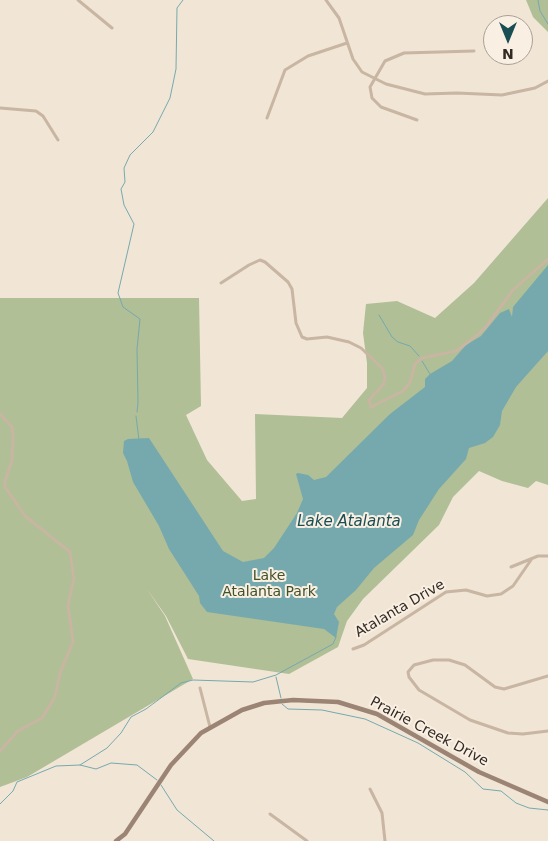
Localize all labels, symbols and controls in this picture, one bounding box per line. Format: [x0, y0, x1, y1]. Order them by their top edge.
north arrow [483, 15, 533, 65]
text: N [502, 46, 514, 62]
water label: Lake Atalanta [297, 513, 401, 531]
park label: Lake Atalanta Park [222, 568, 316, 600]
street label: Atalanta Drive [352, 577, 448, 641]
street label: Prairie Creek Drive [367, 694, 491, 770]

